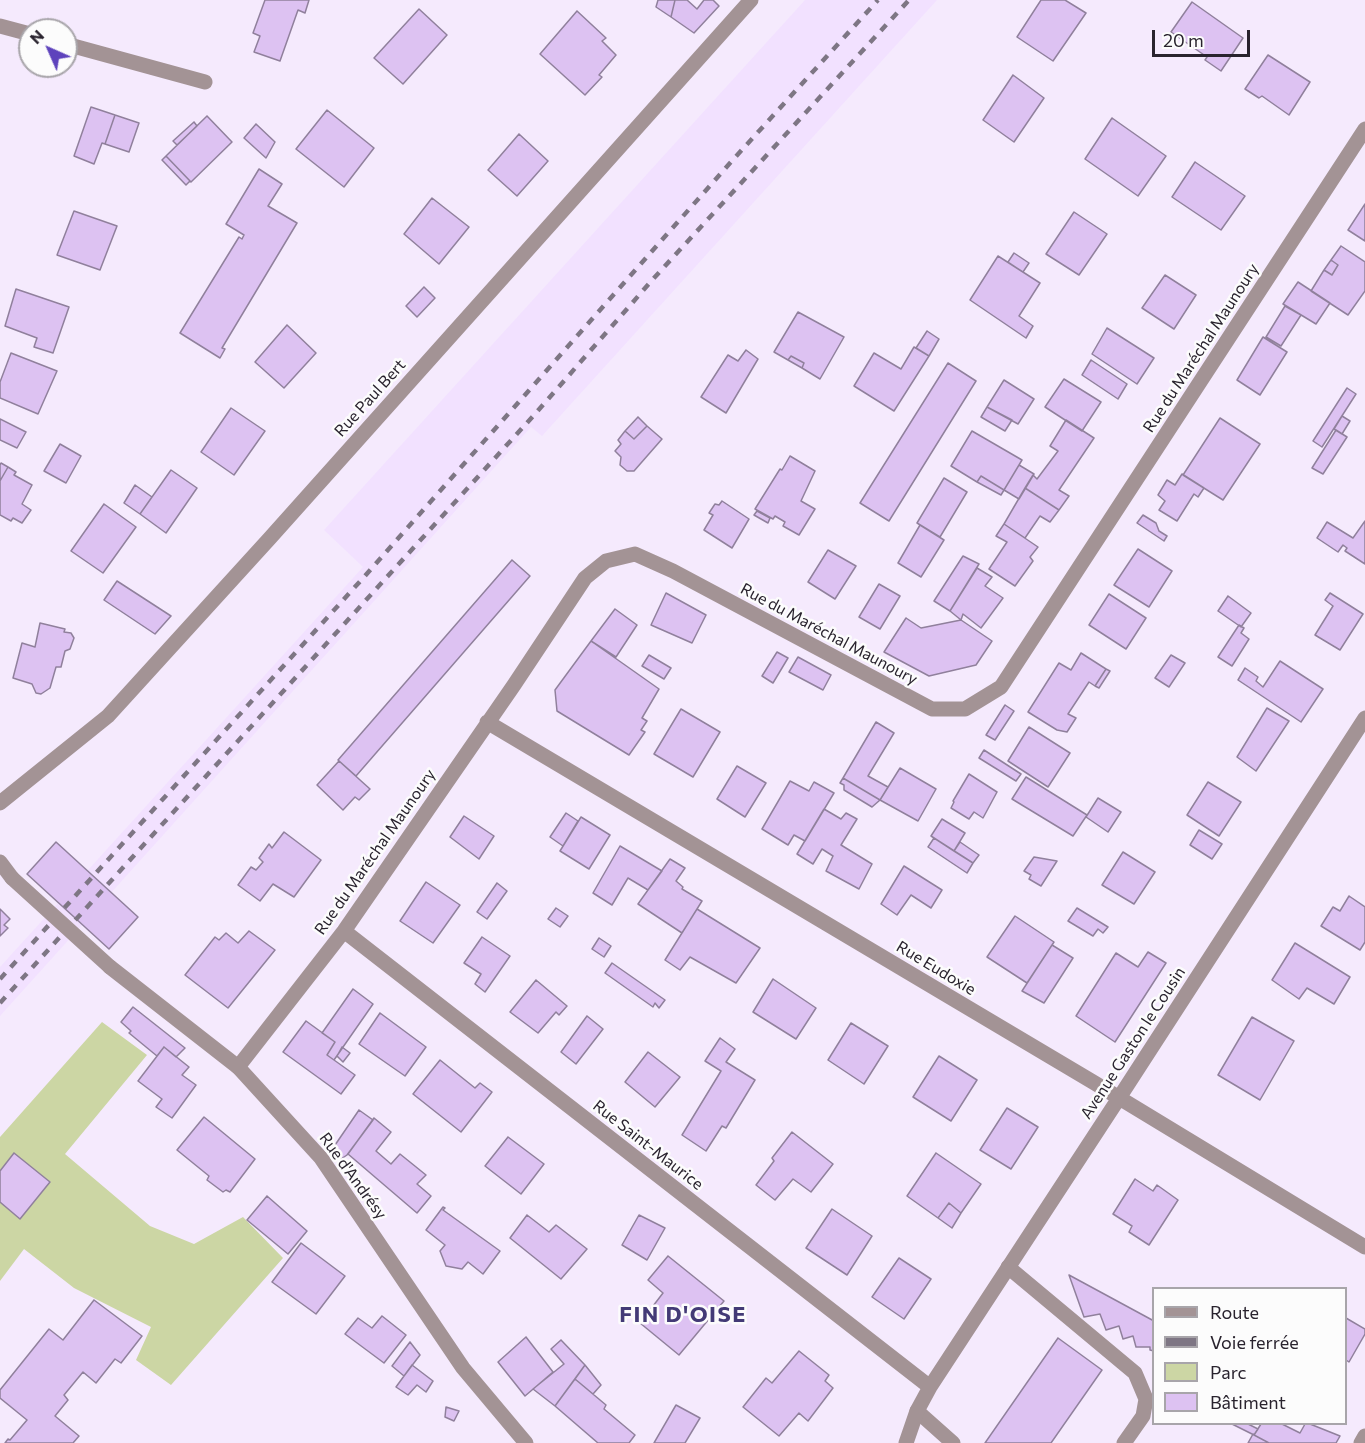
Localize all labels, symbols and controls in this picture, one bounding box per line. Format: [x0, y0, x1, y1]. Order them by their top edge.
north arrow [18, 18, 78, 78]
scale bar [1155, 18, 1252, 56]
text: N [25, 25, 47, 47]
text: 20 m [1163, 29, 1204, 51]
street label: Rue du Maréchal Maunoury [1139, 260, 1263, 436]
street label: Rue Paul Bert [330, 355, 410, 441]
street label: Rue du Maréchal Maunoury [737, 579, 921, 689]
street label: Rue du Maréchal Maunoury [310, 765, 440, 939]
street label: Rue Eudoxie [893, 937, 979, 999]
street label: Avenue Gaston le Cousin [1077, 963, 1189, 1123]
street label: Rue Saint-Maurice [589, 1096, 707, 1194]
street label: Rue d'Andrésy [315, 1129, 391, 1223]
legend [1152, 1287, 1347, 1425]
text: Route [1210, 1301, 1259, 1323]
district label: FIN D'OISE [619, 1302, 747, 1328]
text: Voie ferrée [1210, 1331, 1299, 1353]
text: Parc [1210, 1361, 1247, 1383]
text: Bâtiment [1210, 1391, 1286, 1413]

